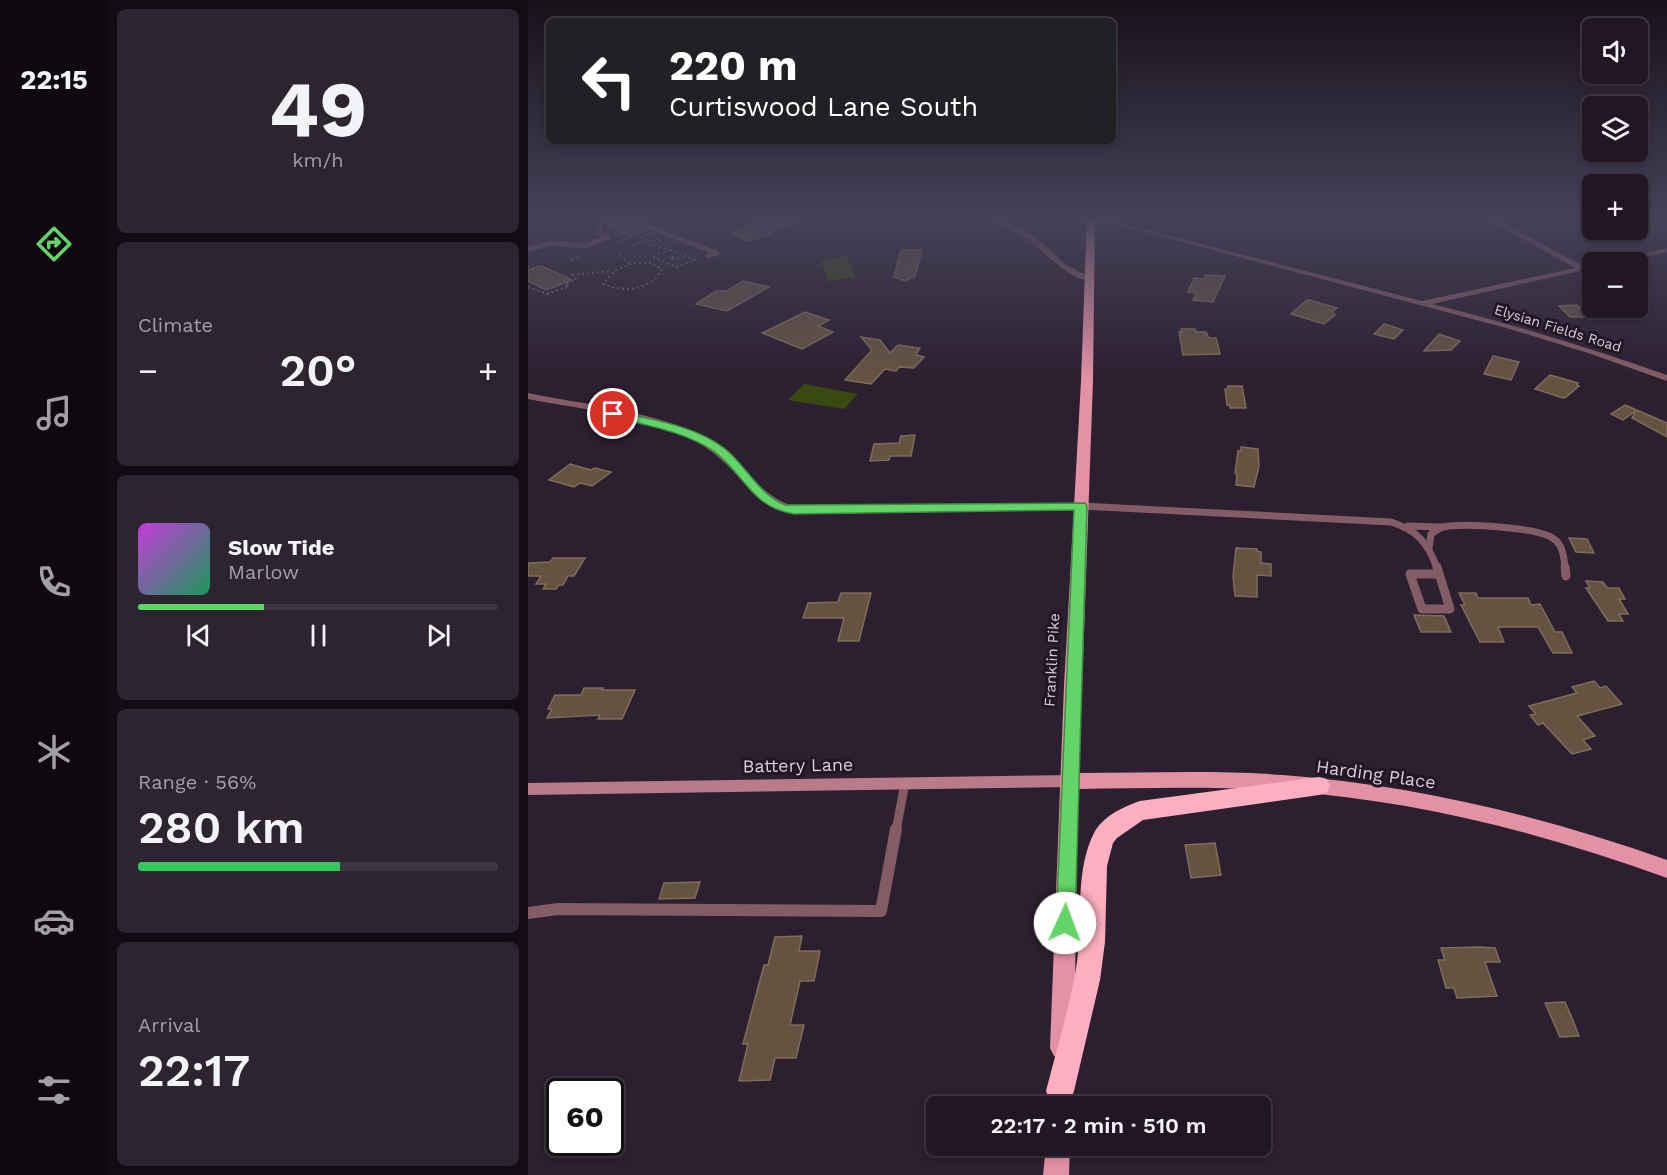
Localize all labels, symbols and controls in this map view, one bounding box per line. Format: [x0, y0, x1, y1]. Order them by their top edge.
map controls [1582, 18, 1648, 318]
button: sound [1582, 18, 1648, 84]
text: 220 m [669, 41, 798, 90]
icon: left [570, 42, 648, 120]
text: 49 [269, 63, 367, 155]
text: 22:15 [20, 64, 88, 96]
text: Curtiswood Lane South [669, 91, 978, 123]
button: layers [1582, 96, 1648, 162]
text: km/h [292, 148, 344, 172]
button: + [1582, 174, 1648, 240]
icon: directions [33, 223, 75, 265]
button: − [1582, 252, 1648, 318]
street label: Elysian Fields Road [1492, 301, 1624, 355]
text: Climate [138, 313, 213, 337]
text: 20° [280, 344, 356, 397]
text: − [138, 351, 158, 390]
text: + [478, 351, 498, 390]
pin [587, 388, 638, 439]
icon: music [33, 392, 75, 434]
icon: arrive [596, 397, 629, 430]
text: Slow Tide [228, 535, 335, 560]
text: Marlow [228, 560, 299, 584]
icon: phone [33, 561, 75, 603]
street label: Franklin Pike [1041, 613, 1063, 707]
icon: previous [182, 619, 215, 652]
icon: pause [302, 619, 335, 652]
icon: next [422, 619, 455, 652]
icon: climate [33, 731, 75, 773]
street label: Battery Lane [742, 754, 854, 776]
street label: Harding Place [1315, 755, 1437, 793]
text: Range · 56% [138, 770, 256, 794]
text: 280 km [138, 801, 305, 854]
position arrow [1033, 891, 1097, 955]
icon: car [33, 900, 75, 942]
text: Arrival [138, 1013, 200, 1037]
text: 22:17 [138, 1044, 250, 1097]
icon: filters [33, 1069, 75, 1111]
speed limit sign: 60 [546, 1078, 624, 1156]
text: 22:17 · 2 min · 510 m [990, 1113, 1207, 1138]

